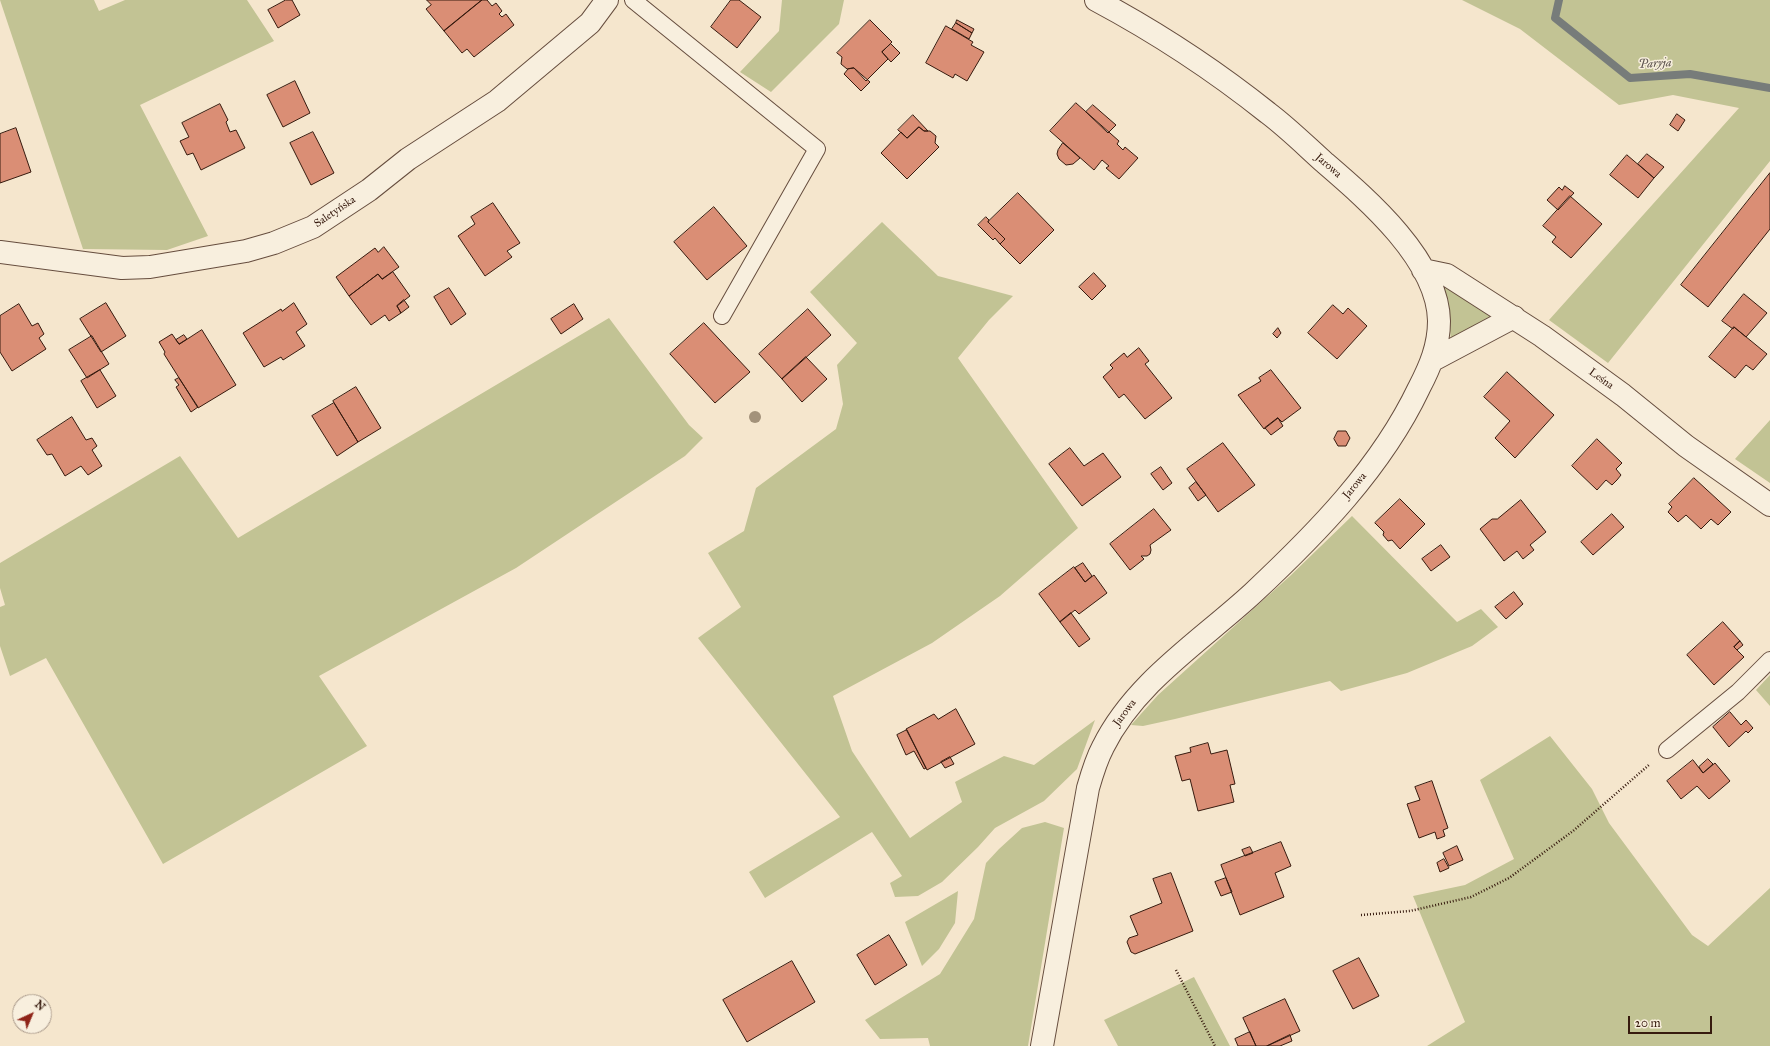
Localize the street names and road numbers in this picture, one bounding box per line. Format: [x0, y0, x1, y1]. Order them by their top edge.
street label: Jarowa [1312, 151, 1344, 181]
street label: Saletyńska [312, 193, 358, 231]
street label: Leśna [1586, 366, 1616, 392]
street label: Jarowa [1340, 470, 1370, 502]
street label: Jarowa [1111, 697, 1139, 729]

